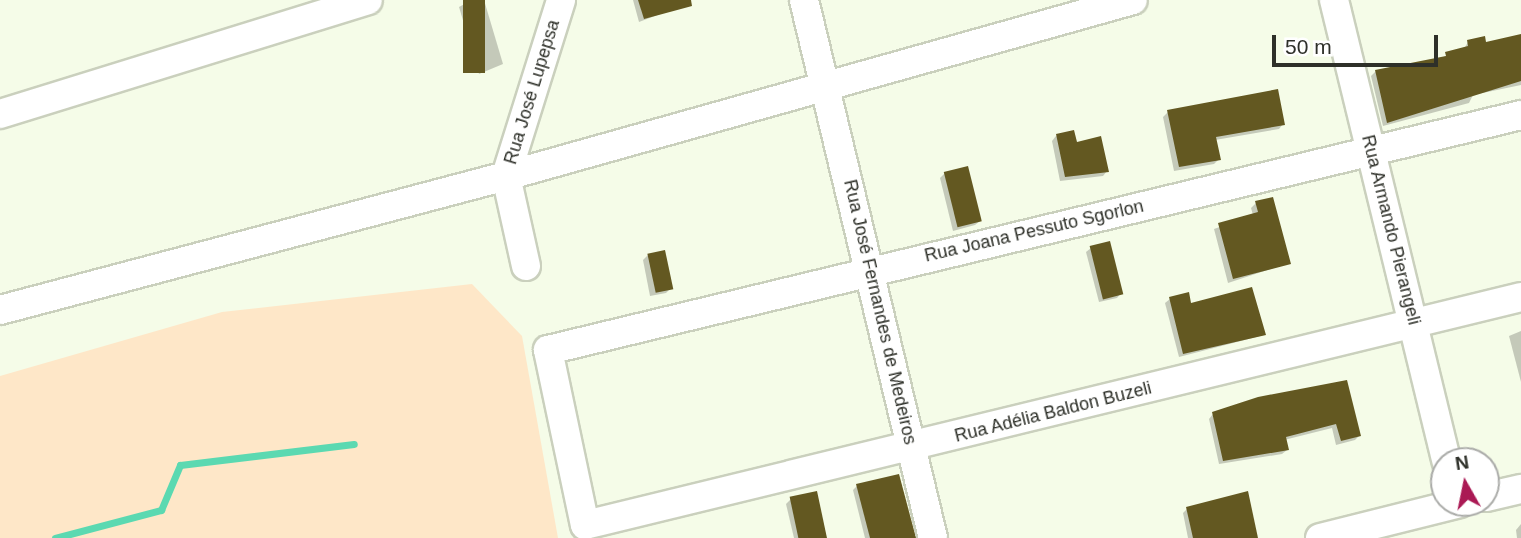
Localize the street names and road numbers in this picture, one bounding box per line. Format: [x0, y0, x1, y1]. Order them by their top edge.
street label: Rua José Lupepsa [500, 17, 564, 167]
street label: Rua Armando Pierangeli [1357, 132, 1425, 328]
street label: Rua José Fernandes de Medeiros [839, 177, 921, 447]
street label: Rua Joana Pessuto Sgorlon [922, 195, 1146, 267]
street label: Rua Adélia Baldon Buzeli [952, 377, 1154, 447]

